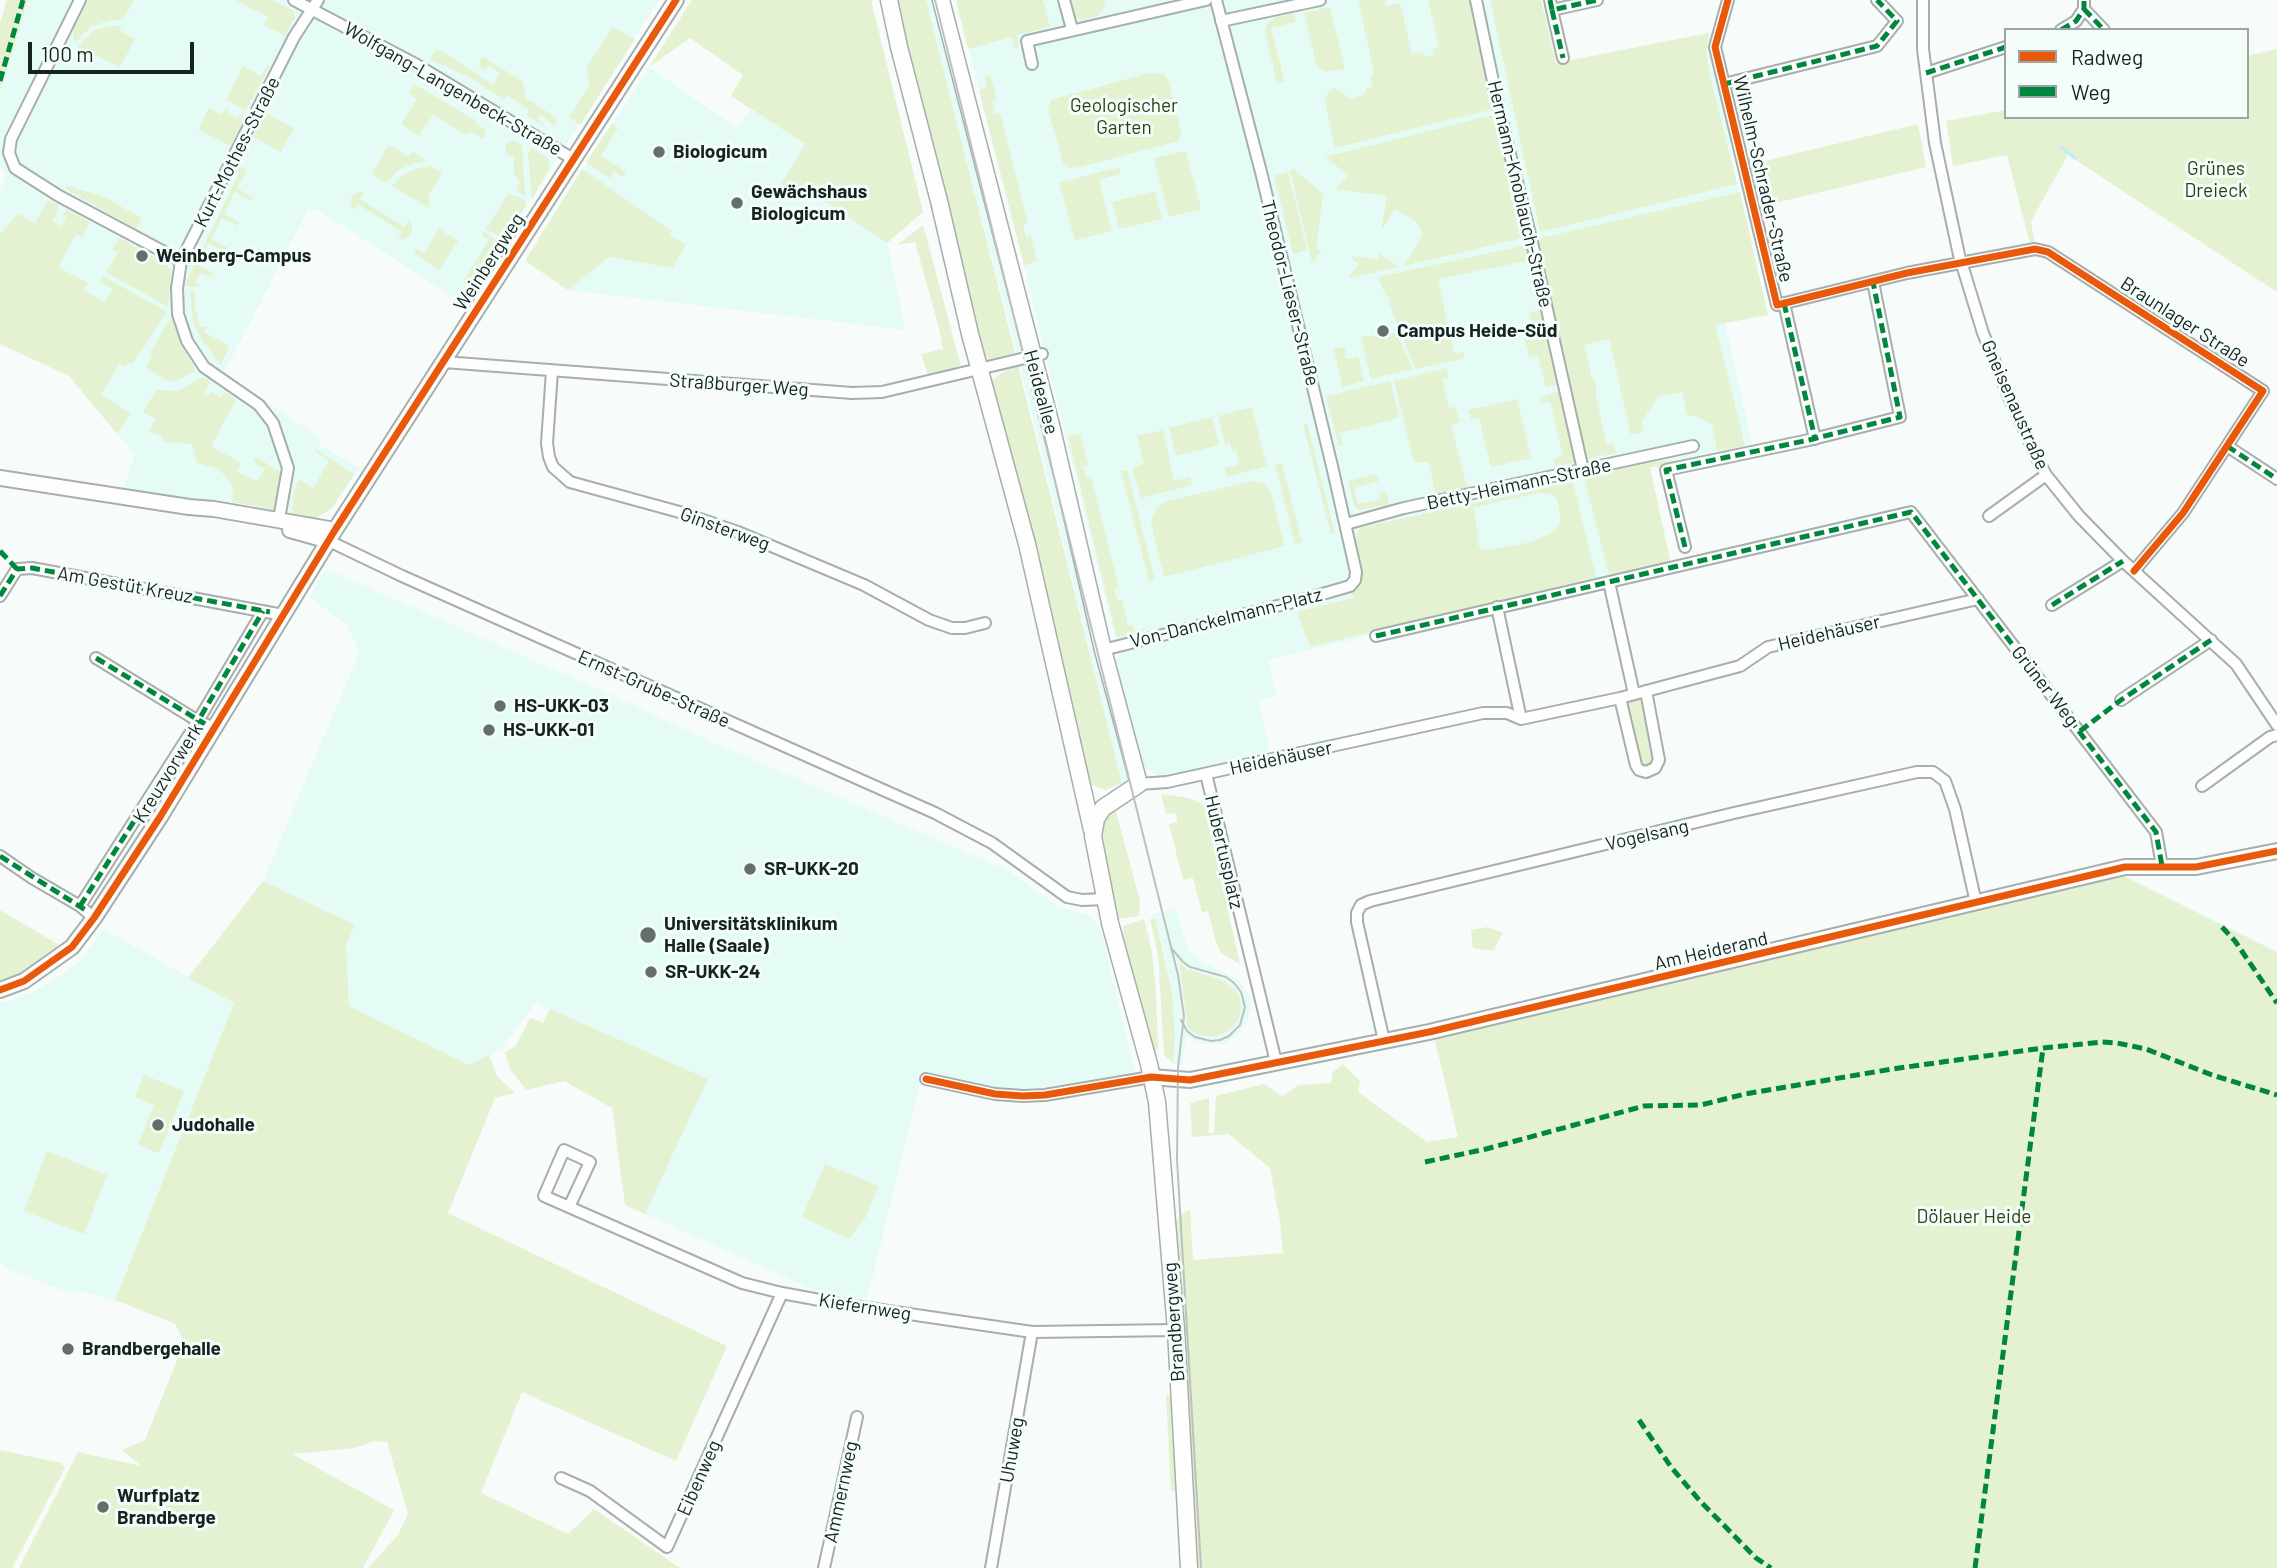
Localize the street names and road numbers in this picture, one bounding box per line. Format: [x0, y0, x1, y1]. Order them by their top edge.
street label: Wolfgang-Langenbeck-Straße [340, 17, 566, 161]
street label: Kurt-Mothes-Straße [189, 73, 285, 231]
street label: Wilhelm-Schrader-Straße [1728, 73, 1798, 285]
street label: Hermann-Knoblauch-Straße [1483, 78, 1557, 310]
street label: Theodor-Lieser-Straße [1256, 198, 1324, 388]
street label: Weinbergweg [449, 209, 529, 315]
street label: Braunlager Straße [2116, 272, 2254, 372]
street label: Gneisenaustraße [1976, 337, 2054, 473]
street label: Heideallee [1019, 347, 1063, 437]
street label: Straßburger Weg [669, 369, 809, 401]
street label: Betty-Heimann-Straße [1425, 453, 1613, 515]
street label: Ginsterweg [677, 502, 773, 556]
street label: Am Gestüt Kreuz [56, 562, 194, 608]
street label: Von-Danckelmann-Platz [1128, 583, 1324, 653]
street label: Heidehäuser [1776, 610, 1882, 656]
street label: Grüner Weg [2007, 641, 2083, 731]
street label: Ernst-Grube-Straße [575, 645, 733, 733]
street label: Kreuzvorwerk [128, 719, 208, 827]
street label: Heidehäuser [1228, 736, 1334, 780]
street label: Hubertusplatz [1200, 793, 1248, 911]
street label: Vogelsang [1603, 814, 1691, 856]
street label: Am Heiderand [1652, 927, 1770, 975]
street label: Brandbergweg [1158, 1261, 1190, 1383]
street label: Kiefernweg [817, 1288, 913, 1326]
street label: Uhuweg [995, 1415, 1029, 1485]
street label: Eibenweg [672, 1437, 726, 1519]
street label: Ammernweg [819, 1439, 863, 1545]

